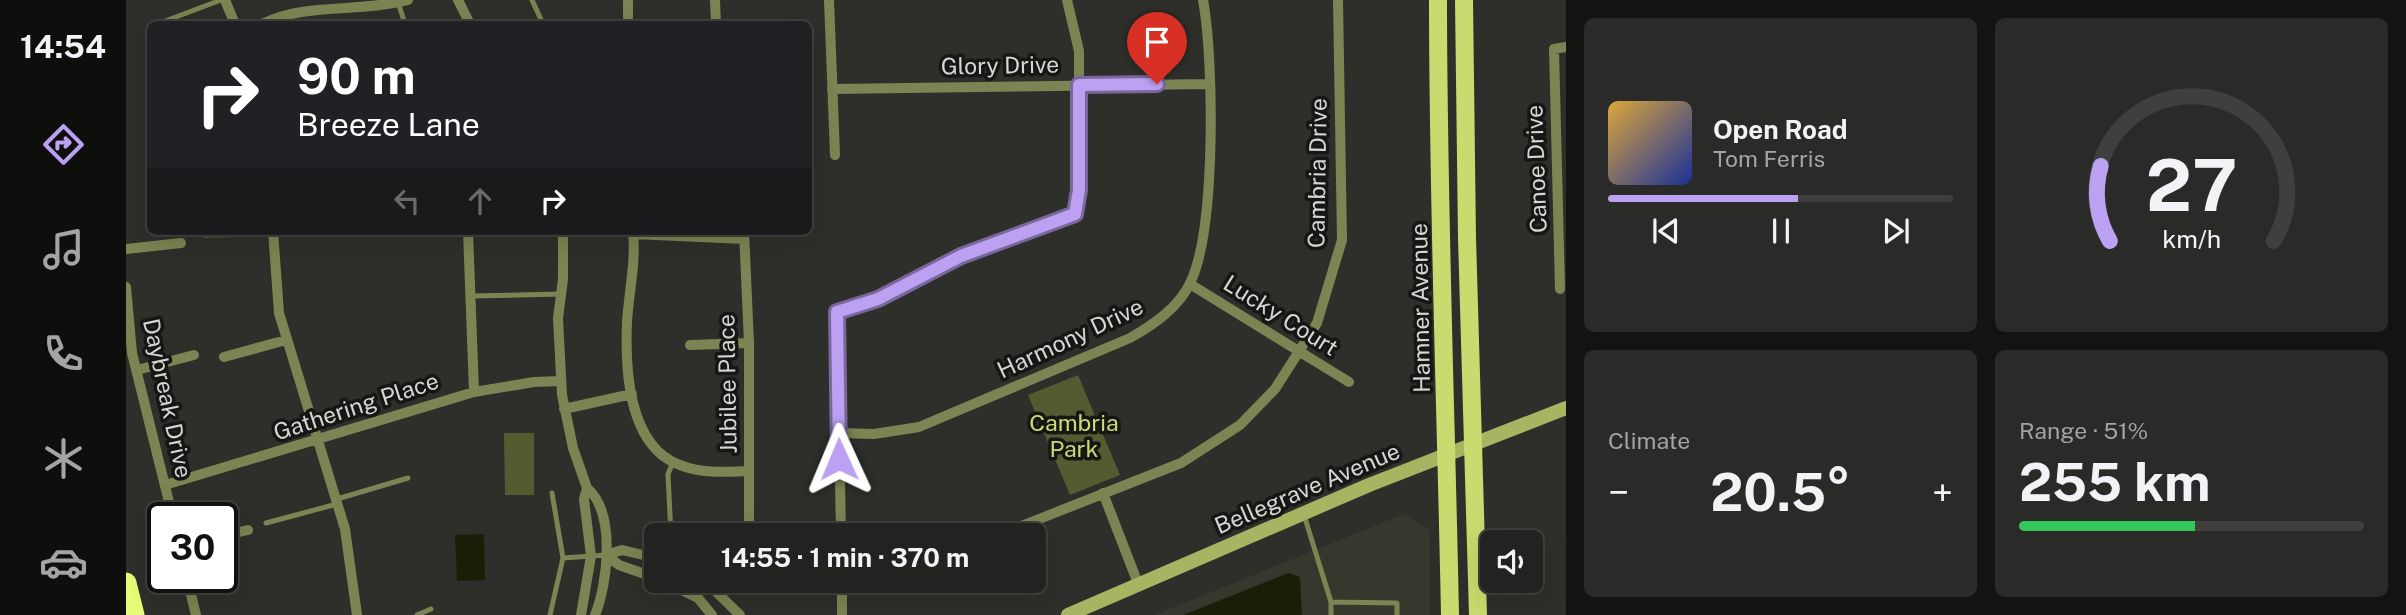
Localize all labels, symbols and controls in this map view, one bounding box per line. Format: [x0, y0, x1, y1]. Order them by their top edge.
pin [1127, 12.0, 1187, 84]
icon: arrive [1138, 23, 1176, 61]
text: 14:54 [20, 28, 106, 65]
text: 90 m [297, 47, 416, 105]
icon: right [182, 49, 273, 140]
street label: Glory Drive [941, 50, 1059, 80]
street label: Cambria Drive [1302, 98, 1332, 248]
street label: Canoe Drive [1520, 104, 1552, 234]
text: Breeze Lane [297, 106, 480, 143]
text: Open Road [1713, 114, 1848, 145]
icon: directions [39, 120, 88, 169]
text: 27 [2146, 143, 2237, 228]
text: Tom Ferris [1713, 145, 1825, 172]
icon: left [388, 182, 426, 220]
icon: ahead [461, 182, 499, 220]
icon: right [534, 182, 572, 220]
icon: previous [1647, 212, 1685, 250]
icon: pause [1762, 212, 1800, 250]
icon: next [1877, 212, 1915, 250]
street label: Hamner Avenue [1405, 223, 1435, 393]
text: km/h [2162, 224, 2221, 254]
icon: music [39, 225, 88, 274]
street label: Lucky Court [1219, 269, 1343, 361]
street label: Harmony Drive [993, 292, 1147, 384]
street label: Jubilee Place [712, 314, 742, 454]
street label: Daybreak Drive [138, 316, 198, 480]
icon: phone [39, 329, 88, 378]
street label: Gathering Place [270, 367, 442, 445]
park label: Cambria Park [1029, 409, 1119, 462]
text: Range · 51% [2019, 417, 2148, 444]
position arrow [802, 422, 876, 496]
text: Climate [1608, 427, 1690, 454]
icon: climate [39, 434, 88, 483]
street label: Bellegrave Avenue [1210, 437, 1404, 539]
text: 255 km [2019, 452, 2211, 513]
text: 20.5° [1710, 462, 1851, 523]
text: − [1608, 470, 1629, 515]
text: + [1932, 470, 1953, 515]
speed limit sign: 30 [147, 502, 238, 593]
map controls [1480, 530, 1543, 593]
button: sound [1480, 530, 1543, 593]
icon: car [39, 538, 88, 587]
text: 14:55 · 1 min · 370 m [721, 542, 969, 573]

